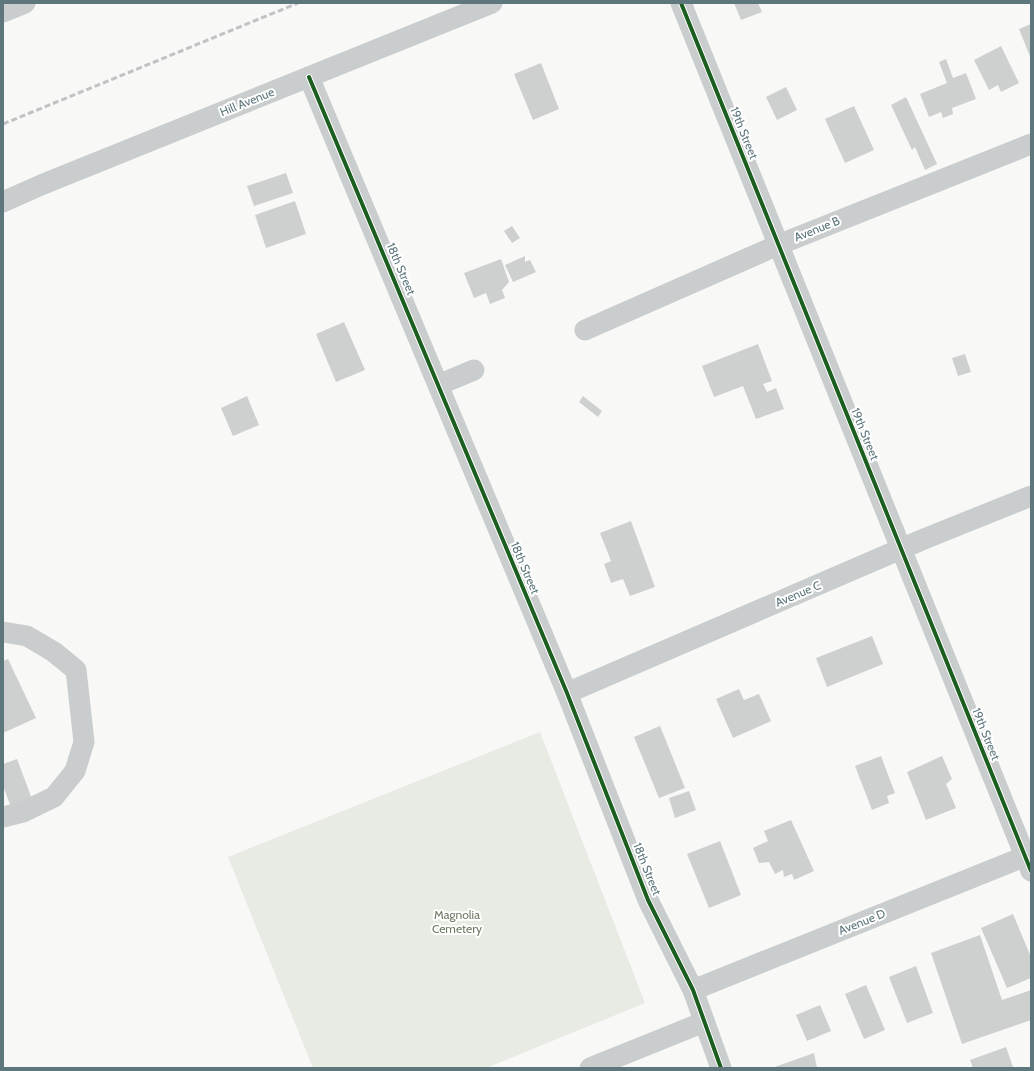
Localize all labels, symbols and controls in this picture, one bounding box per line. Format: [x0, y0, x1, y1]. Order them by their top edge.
street label: Hill Avenue [217, 84, 276, 119]
street label: 19th Street [727, 105, 762, 161]
street label: Avenue B [792, 213, 842, 244]
street label: 18th Street [384, 240, 419, 297]
street label: 19th Street [848, 406, 883, 462]
street label: 18th Street [508, 539, 543, 596]
street label: Avenue C [773, 577, 823, 610]
street label: 19th Street [969, 706, 1004, 762]
street label: 18th Street [630, 840, 665, 897]
street label: Avenue D [836, 905, 888, 938]
park label: Magnolia Cemetery [432, 907, 482, 936]

